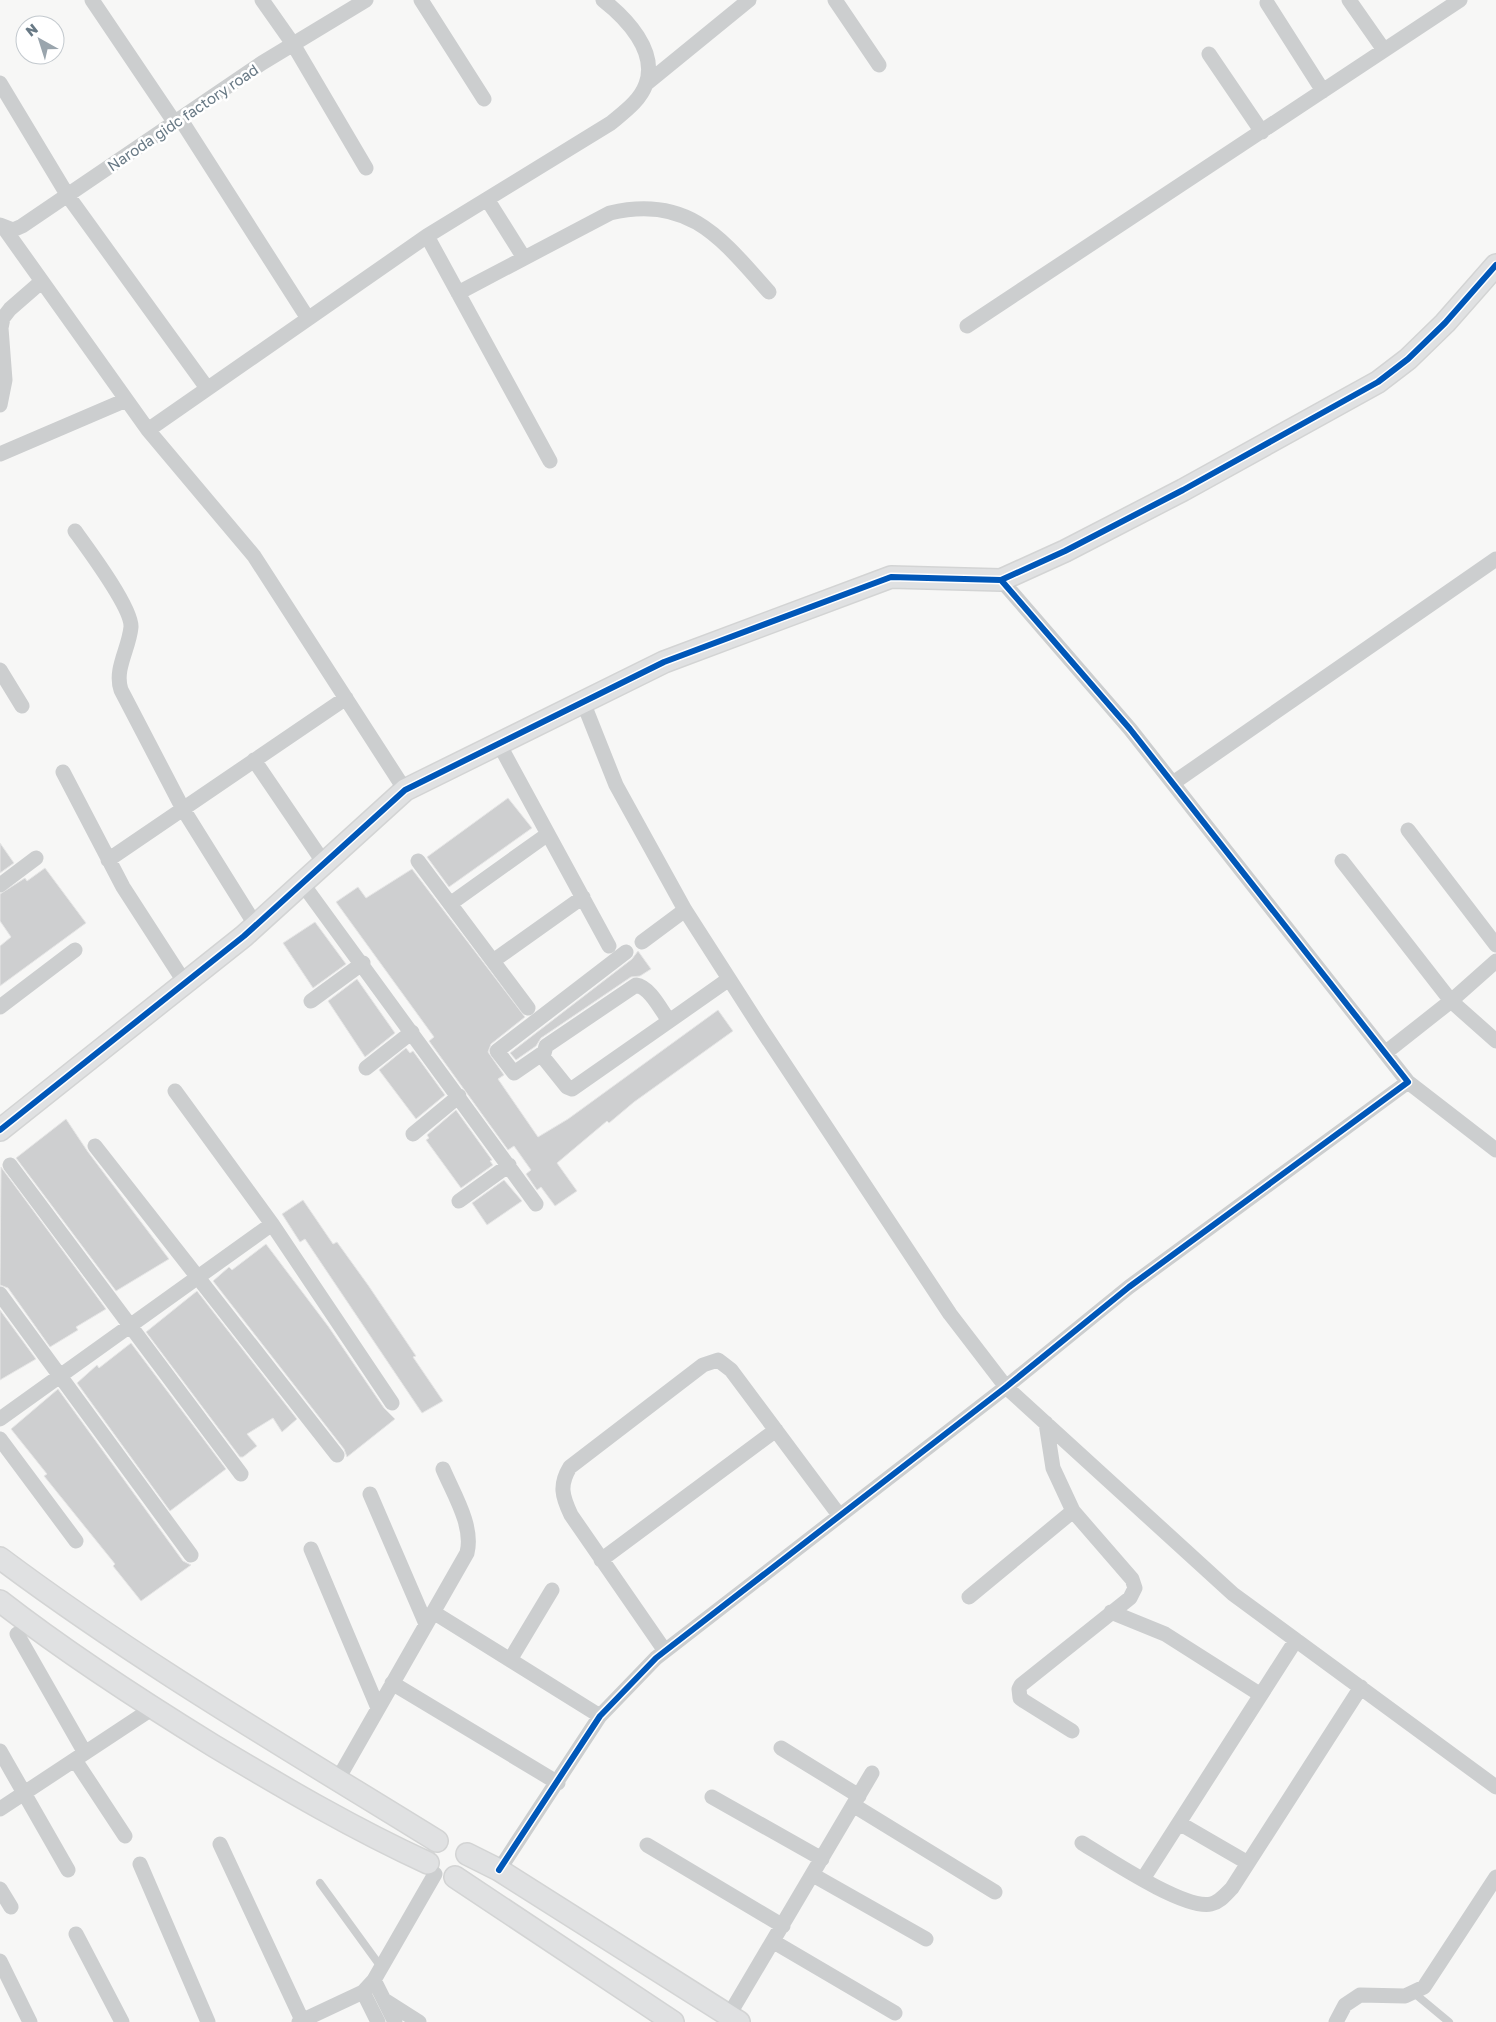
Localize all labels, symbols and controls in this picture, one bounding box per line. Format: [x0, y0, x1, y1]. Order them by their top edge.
north arrow [15, 15, 65, 65]
text: N [22, 20, 41, 39]
street label: Naroda gidc factory road [104, 60, 261, 174]

